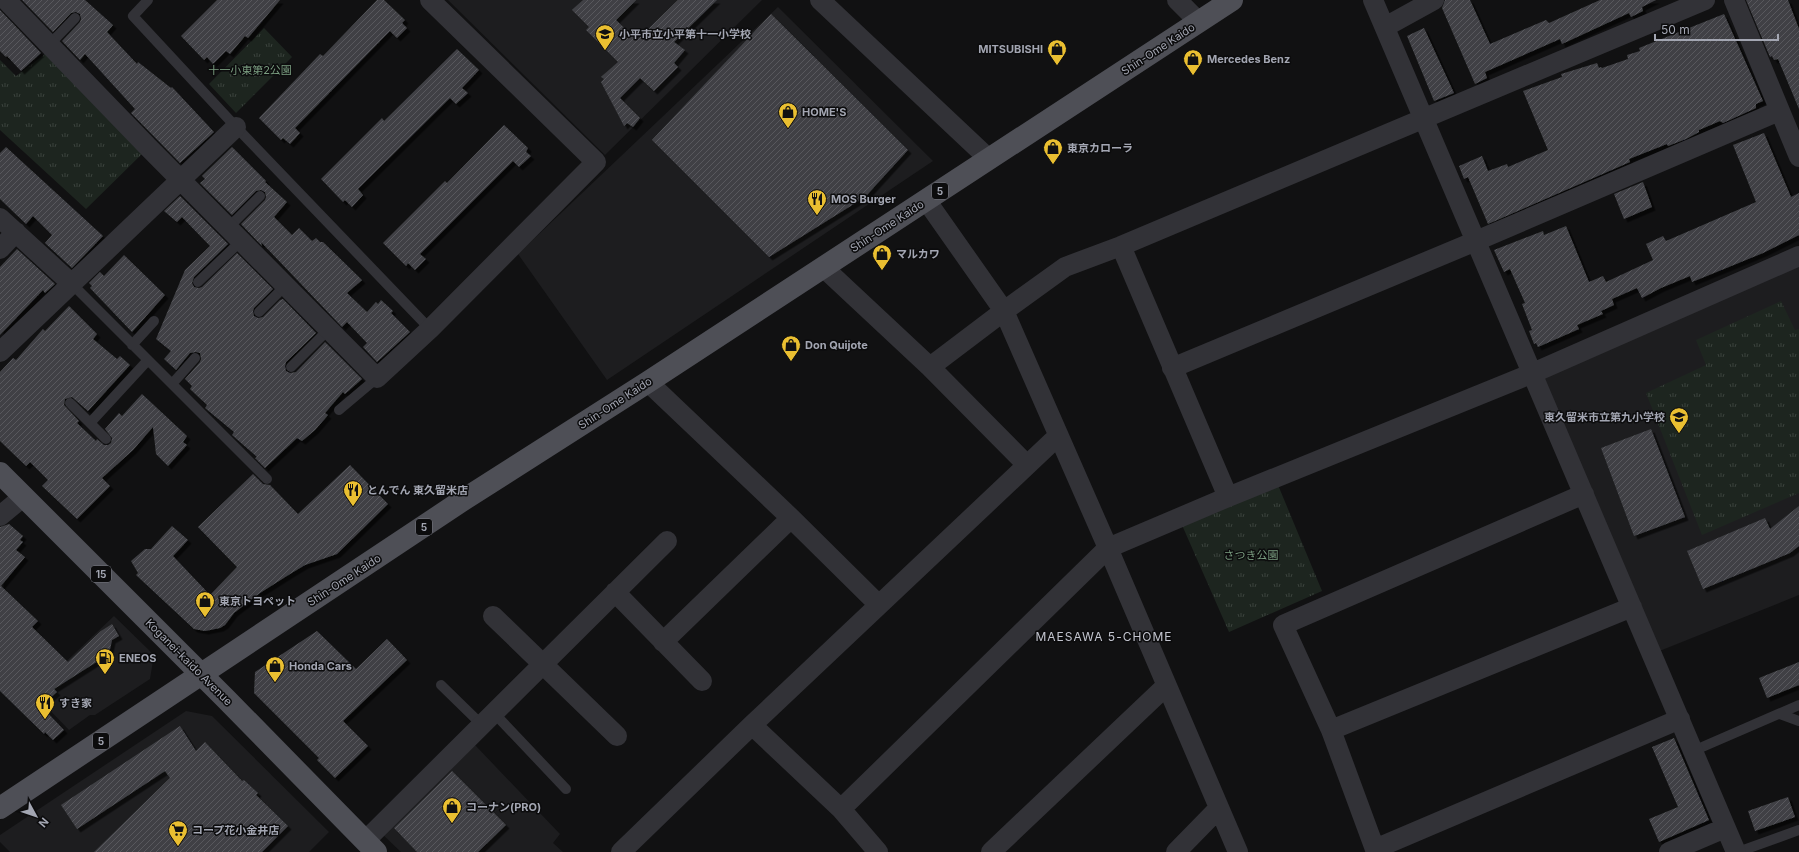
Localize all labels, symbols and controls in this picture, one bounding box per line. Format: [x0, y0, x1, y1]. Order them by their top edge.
scale bar [1655, 16, 1778, 42]
street label: Shin-Ome Kaido [1119, 20, 1198, 78]
text: 50 m [1661, 22, 1690, 37]
school or university icon: 小平市立小平第十一小学校 [594, 23, 616, 51]
place label: 小平市立小平第十一小学校 [619, 27, 751, 41]
shop icon: MITSUBISHI [1046, 38, 1068, 66]
place label: MITSUBISHI [978, 42, 1043, 56]
shop icon: Mercedes Benz [1182, 48, 1204, 76]
place label: Mercedes Benz [1207, 52, 1290, 66]
park label: 十一小東第2公園 [208, 63, 292, 77]
shop icon: HOME'S [777, 101, 799, 129]
place label: HOME'S [802, 105, 847, 119]
shop icon: 東京カローラ [1042, 137, 1064, 165]
place label: 東京カローラ [1067, 141, 1133, 155]
road number: 5 [932, 183, 948, 199]
restaurant icon: MOS Burger [806, 188, 828, 216]
place label: MOS Burger [831, 192, 896, 206]
street label: Shin-Ome Kaido [848, 197, 927, 255]
shop icon: マルカワ [871, 243, 893, 271]
place label: マルカワ [896, 247, 940, 261]
shop icon: Don Quijote [780, 334, 802, 362]
place label: Don Quijote [805, 338, 868, 352]
street label: Shin-Ome Kaido [576, 374, 655, 432]
school or university icon: 東久留米市立第九小学校 [1668, 406, 1690, 434]
place label: 東久留米市立第九小学校 [1544, 410, 1665, 424]
restaurant icon: とんでん 東久留米店 [342, 479, 364, 507]
place label: とんでん 東久留米店 [367, 483, 468, 497]
road number: 5 [416, 519, 432, 535]
park label: さつき公園 [1224, 548, 1279, 562]
street label: Shin-Ome Kaido [305, 551, 384, 609]
road number: 15 [91, 566, 111, 582]
shop icon: 東京トヨペット [194, 590, 216, 618]
place label: 東京トヨペット [219, 594, 296, 608]
street label: Koganei-kaido Avenue [143, 616, 235, 708]
district label: MAESAWA 5-CHOME [1035, 629, 1173, 644]
fuel station icon: ENEOS [94, 647, 116, 675]
place label: ENEOS [119, 651, 156, 665]
shop icon: Honda Cars [264, 655, 286, 683]
place label: Honda Cars [289, 659, 352, 673]
restaurant icon: すき家 [34, 692, 56, 720]
place label: すき家 [59, 696, 92, 710]
road number: 5 [93, 733, 109, 749]
north arrow [16, 796, 56, 836]
shop icon: コーナン(PRO) [441, 796, 463, 824]
place label: コーナン(PRO) [466, 800, 541, 814]
text: N [36, 815, 52, 830]
supermarket icon: コープ花小金井店 [167, 819, 189, 847]
place label: コープ花小金井店 [192, 823, 279, 837]

